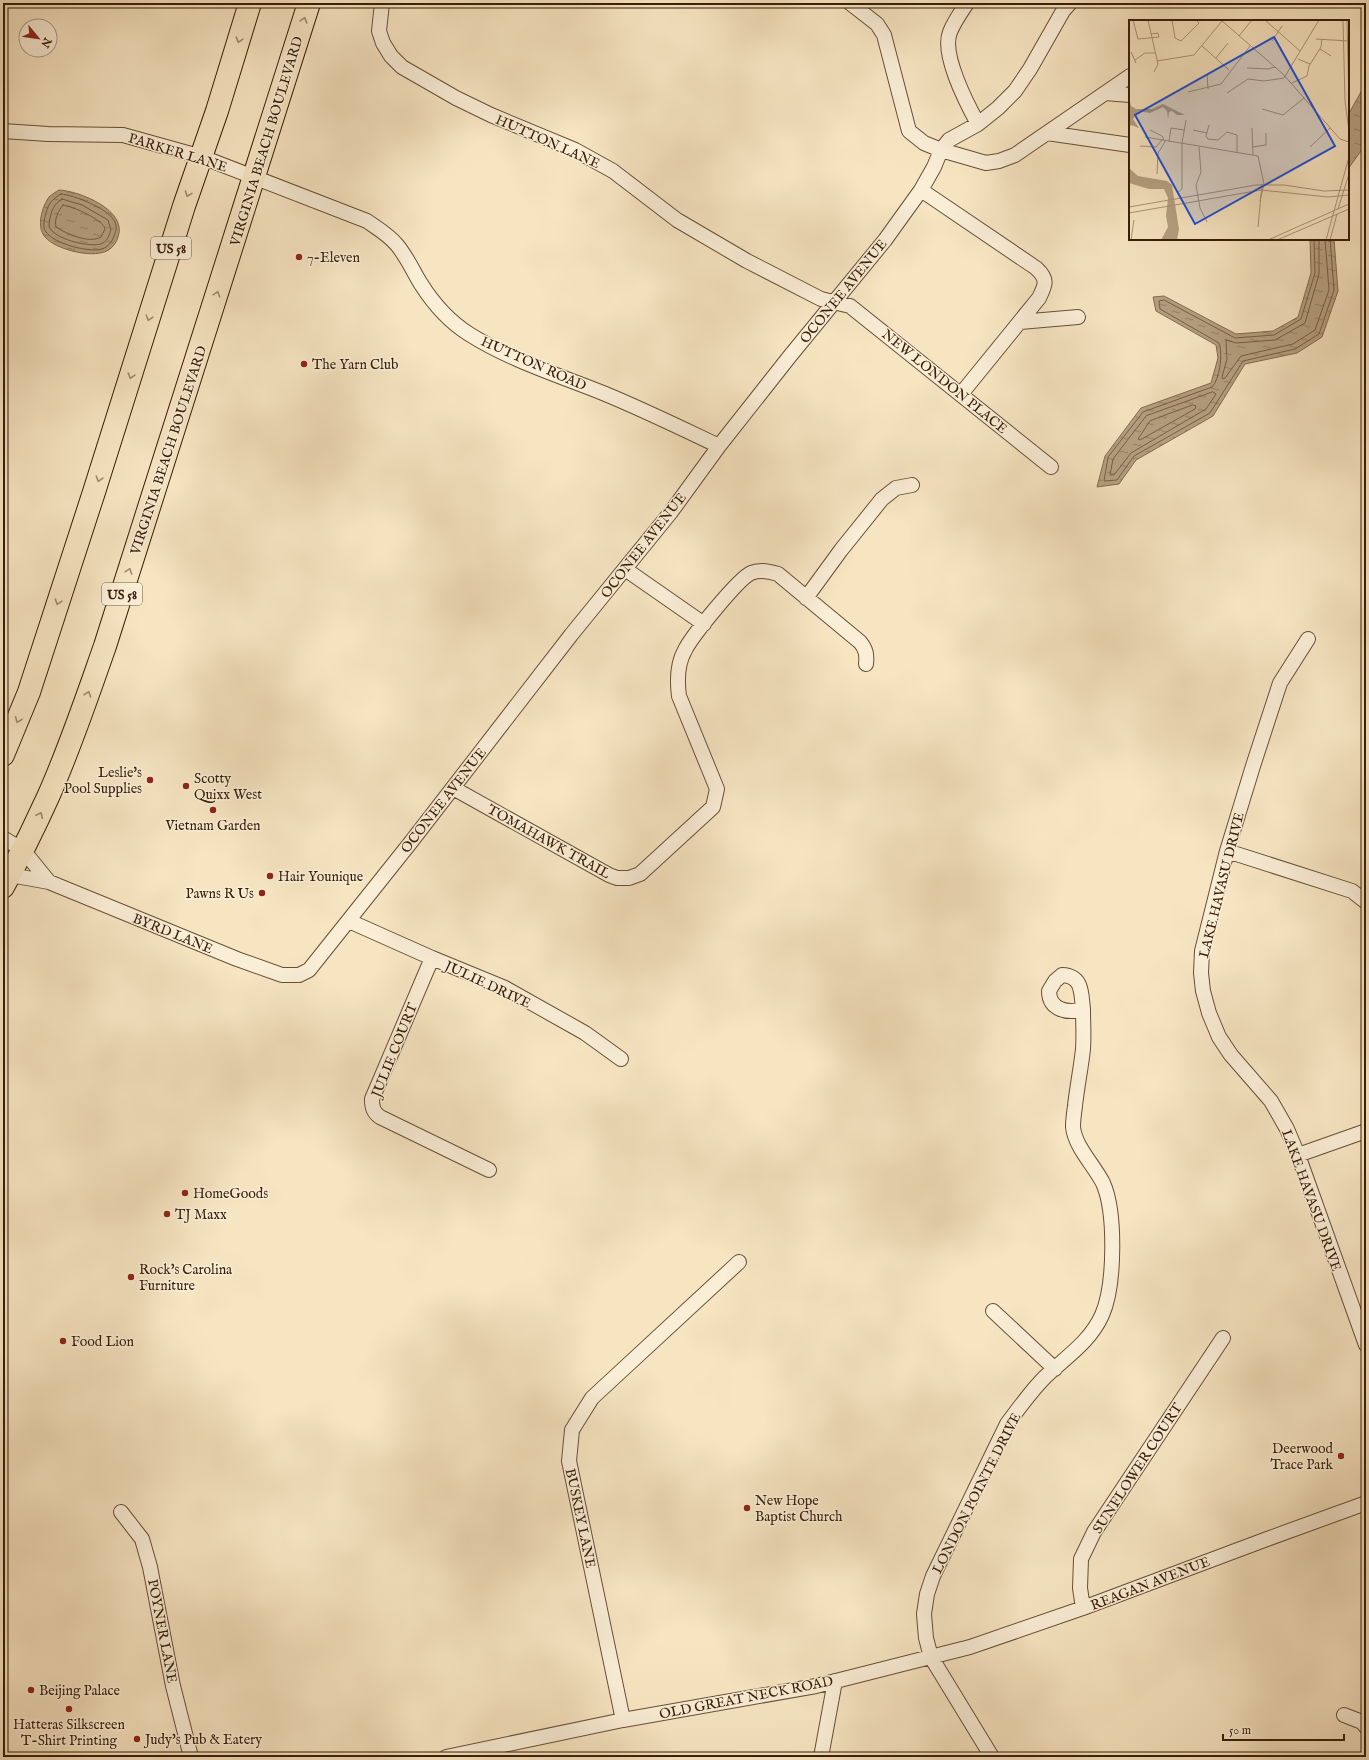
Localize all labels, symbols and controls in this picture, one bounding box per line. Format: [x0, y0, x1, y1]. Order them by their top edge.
one-way arrow [299, 17, 308, 24]
north arrow [18, 18, 58, 58]
inset map [1129, 20, 1349, 240]
text: N [37, 34, 55, 50]
street label: VIRGINIA BEACH BOULEVARD [226, 34, 308, 249]
one-way arrow [235, 37, 244, 44]
street label: HUTTON LANE [493, 111, 603, 173]
street label: PARKER LANE [126, 129, 230, 177]
one-way arrow [185, 190, 193, 197]
street label: OCONEE AVENUE [796, 236, 892, 347]
road number: US 58 [151, 237, 191, 259]
place label: 7-Eleven [307, 249, 361, 267]
marker: 7-Eleven [294, 252, 304, 262]
one-way arrow [213, 291, 221, 298]
one-way arrow [145, 314, 154, 321]
street label: NEW LONDON PLACE [878, 326, 1011, 438]
street label: HUTTON ROAD [478, 333, 589, 395]
street label: VIRGINIA BEACH BOULEVARD [126, 344, 211, 558]
place label: The Yarn Club [312, 356, 399, 374]
marker: The Yarn Club [299, 359, 309, 369]
one-way arrow [127, 373, 135, 380]
one-way arrow [95, 475, 103, 482]
street label: OCONEE AVENUE [597, 489, 691, 602]
one-way arrow [124, 568, 133, 575]
road number: US 58 [102, 583, 142, 605]
one-way arrow [55, 599, 63, 606]
one-way arrow [83, 691, 92, 698]
one-way arrow [14, 716, 22, 723]
street label: OCONEE AVENUE [397, 744, 491, 857]
place label: Leslie's Pool Supplies [64, 764, 142, 798]
place label: Scotty Quixx West [194, 770, 262, 804]
marker: Leslie's Pool Supplies [145, 775, 155, 785]
marker: Scotty Quixx West [181, 781, 191, 791]
street label: TOMAHAWK TRAIL [484, 801, 613, 883]
marker: Vietnam Garden [208, 805, 218, 815]
street label: LAKE HAVASU DRIVE [1195, 810, 1249, 960]
one-way arrow [35, 812, 43, 819]
place label: Vietnam Garden [164, 817, 261, 835]
place label: Hair Younique [278, 868, 364, 886]
marker: Hair Younique [265, 871, 275, 881]
place label: Pawns R Us [185, 885, 254, 903]
marker: Pawns R Us [257, 888, 267, 898]
street label: BYRD LANE [130, 910, 216, 958]
street label: JULIE DRIVE [440, 956, 534, 1013]
street label: JULIE COURT [367, 1000, 422, 1102]
street label: LAKE HAVASU DRIVE [1277, 1127, 1345, 1274]
place label: HomeGoods [193, 1185, 268, 1203]
marker: HomeGoods [180, 1188, 190, 1198]
place label: TJ Maxx [175, 1206, 227, 1224]
marker: TJ Maxx [162, 1209, 172, 1219]
place label: Rock's Carolina Furniture [139, 1261, 233, 1295]
marker: Rock's Carolina Furniture [126, 1272, 136, 1282]
place label: Food Lion [71, 1333, 135, 1351]
marker: Food Lion [58, 1336, 68, 1346]
street label: SUNFLOWER COURT [1089, 1399, 1187, 1537]
street label: LONDON POINTE DRIVE [928, 1410, 1026, 1577]
place label: Deerwood Trace Park [1271, 1440, 1334, 1474]
marker: Deerwood Trace Park [1336, 1451, 1346, 1461]
street label: BUSKEY LANE [561, 1467, 599, 1570]
place label: New Hope Baptist Church [755, 1492, 843, 1526]
marker: New Hope Baptist Church [742, 1503, 752, 1513]
street label: REAGAN AVENUE [1088, 1553, 1213, 1615]
street label: POYNER LANE [143, 1578, 181, 1685]
street label: OLD GREAT NECK ROAD [658, 1672, 835, 1724]
place label: Beijing Palace [39, 1682, 121, 1700]
marker: Beijing Palace [26, 1685, 36, 1695]
marker: Hatteras Silkscreen T-Shirt Printing [64, 1704, 74, 1714]
place label: Hatteras Silkscreen T-Shirt Printing [13, 1716, 125, 1750]
scale bar [1223, 1716, 1344, 1742]
text: 50 m [1229, 1723, 1251, 1738]
place label: Judy's Pub & Eatery [143, 1731, 262, 1749]
marker: Judy's Pub & Eatery [132, 1734, 142, 1744]

